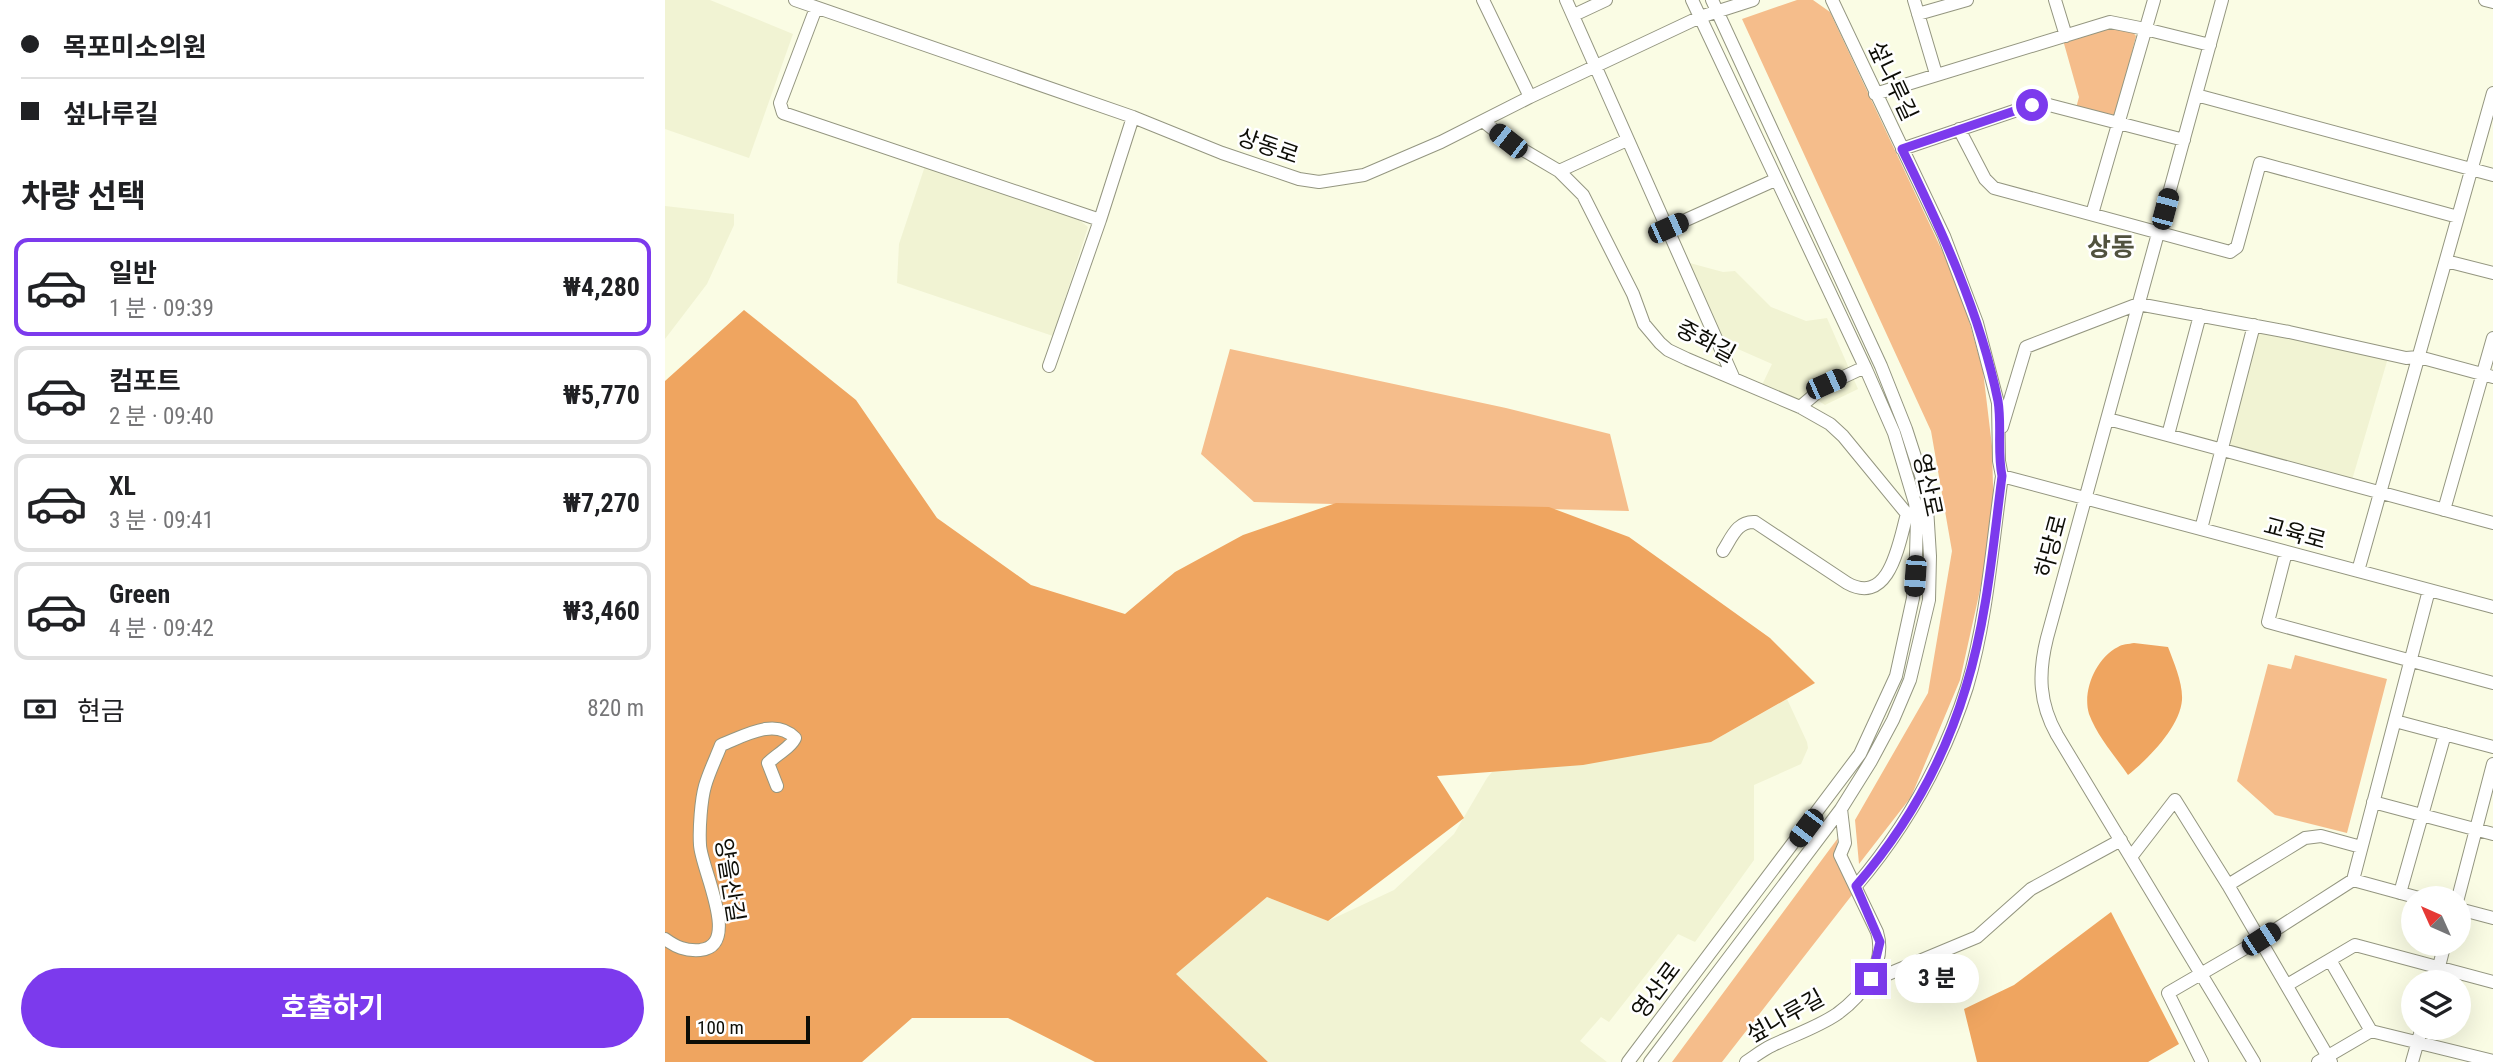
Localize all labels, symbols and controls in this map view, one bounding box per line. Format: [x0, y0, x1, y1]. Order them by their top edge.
text: 목포미소의원 [63, 32, 207, 62]
street label: 섶나루길 [1862, 37, 1923, 125]
route start [2016, 89, 2048, 121]
text: 섶나루길 [63, 99, 159, 129]
car [1485, 120, 1532, 162]
street label: 상동로 [1233, 123, 1302, 170]
text: 차량 선택 [21, 177, 146, 215]
car [2150, 186, 2181, 232]
car [1645, 210, 1692, 246]
district label: 상동 [2087, 232, 2135, 262]
icon: car [25, 256, 88, 319]
text: 일반 [109, 258, 157, 288]
text: ₩4,280 [563, 272, 640, 302]
text: 1 분 · 09:39 [109, 295, 214, 322]
street label: 중화길 [1671, 315, 1740, 368]
icon: car [25, 364, 88, 427]
text: 컴포트 [109, 366, 181, 396]
car [1803, 366, 1850, 402]
text: ₩5,770 [563, 380, 640, 410]
text: 2 분 · 09:40 [109, 403, 214, 430]
street label: 영산로 [1908, 451, 1947, 519]
text: XL [109, 471, 136, 501]
icon: car [25, 472, 88, 535]
text: ₩7,270 [563, 488, 640, 518]
text: 3 분 · 09:41 [109, 507, 214, 534]
street label: 하당로 [2030, 512, 2073, 580]
street label: 교육로 [2261, 512, 2329, 555]
car [1904, 554, 1927, 598]
text: Green [109, 579, 170, 609]
icon: car [25, 580, 88, 643]
text: ₩3,460 [563, 596, 640, 626]
text: 4 분 · 09:42 [109, 615, 214, 642]
icon: cash [21, 690, 59, 728]
text: 820 m [587, 695, 644, 722]
text: 현금 [77, 696, 125, 726]
car [1785, 805, 1828, 851]
street label: 양을산길 [710, 836, 749, 924]
north arrow [2401, 886, 2471, 956]
map controls [2401, 886, 2471, 1040]
car [2238, 919, 2285, 959]
callout: 3 분 [1895, 954, 1979, 1004]
street label: 영산로 [1627, 957, 1686, 1024]
route end [1855, 963, 1887, 995]
text: 3 분 [1918, 965, 1956, 992]
button: 호출하기 [21, 968, 644, 1048]
button: layers [2401, 970, 2471, 1040]
street label: 섶나루길 [1742, 984, 1829, 1049]
scale bar [686, 1013, 810, 1045]
text: 100 m [697, 1016, 744, 1039]

